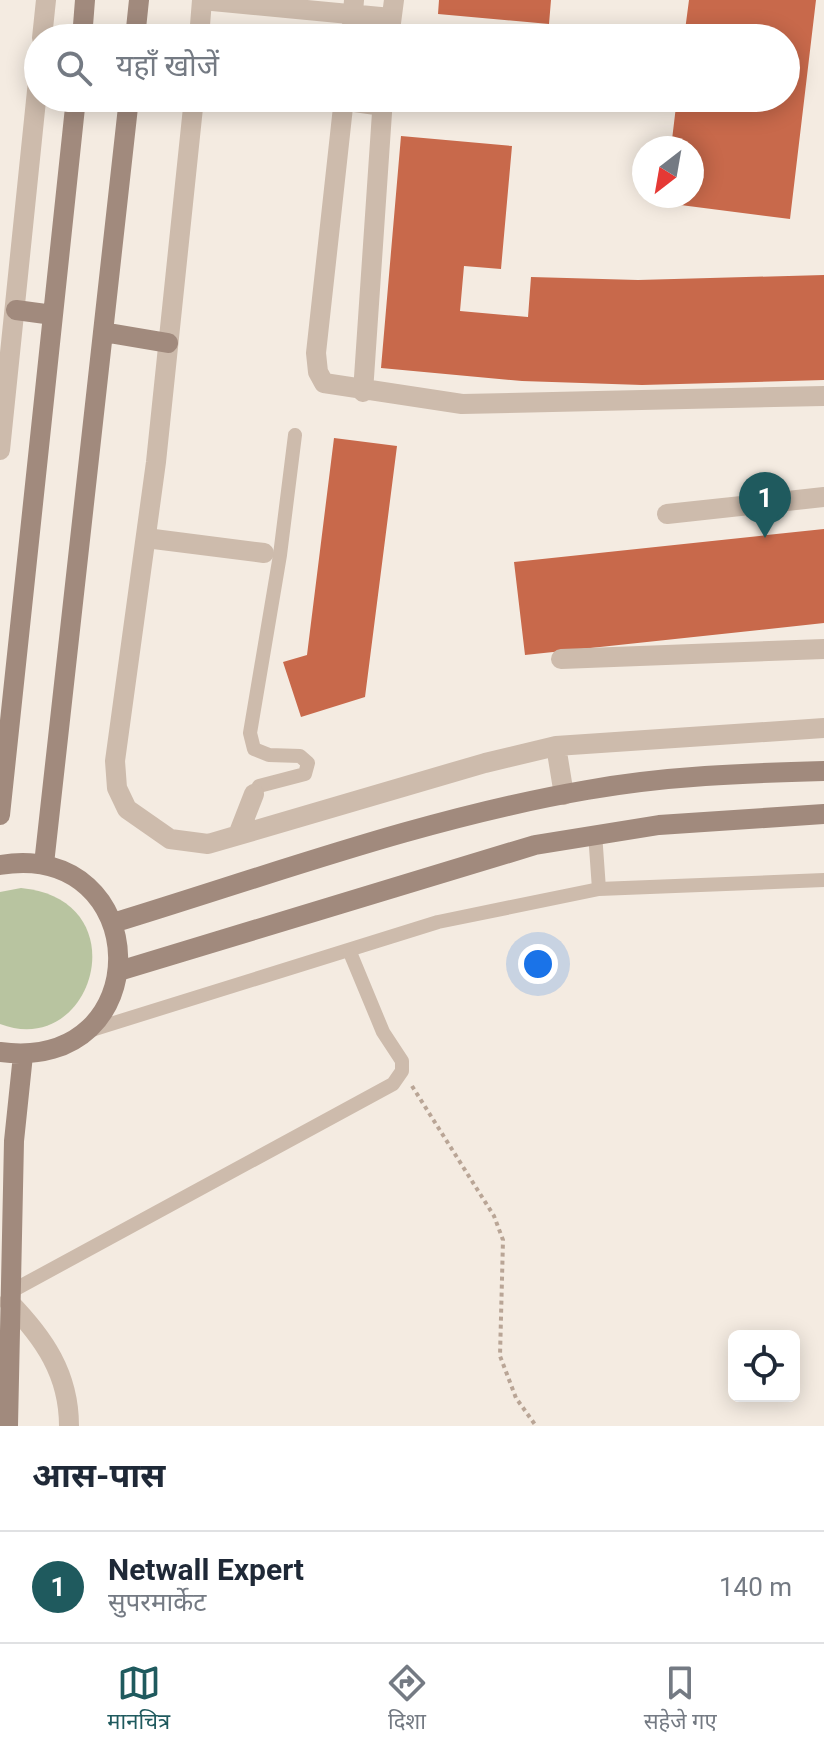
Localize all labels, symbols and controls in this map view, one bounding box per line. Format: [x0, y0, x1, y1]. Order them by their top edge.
search box [24, 24, 800, 112]
icon: search [52, 46, 96, 90]
text: यहाँ खोजें [116, 48, 219, 83]
north arrow [632, 136, 704, 208]
pin: 1 [739, 472, 791, 538]
your location [518, 944, 558, 984]
map controls [728, 1330, 800, 1402]
button: locate [728, 1330, 800, 1402]
text: आस-पास [32, 1455, 165, 1495]
text: Netwall Expert [108, 1552, 304, 1587]
text: 1 [51, 1572, 65, 1602]
text: 140 m [719, 1572, 792, 1602]
text: सुपरमार्केट [108, 1587, 206, 1617]
tab: मानचित्र [107, 1661, 170, 1738]
tab: दिशा [385, 1661, 429, 1738]
tab: सहेजे गए [644, 1661, 717, 1738]

